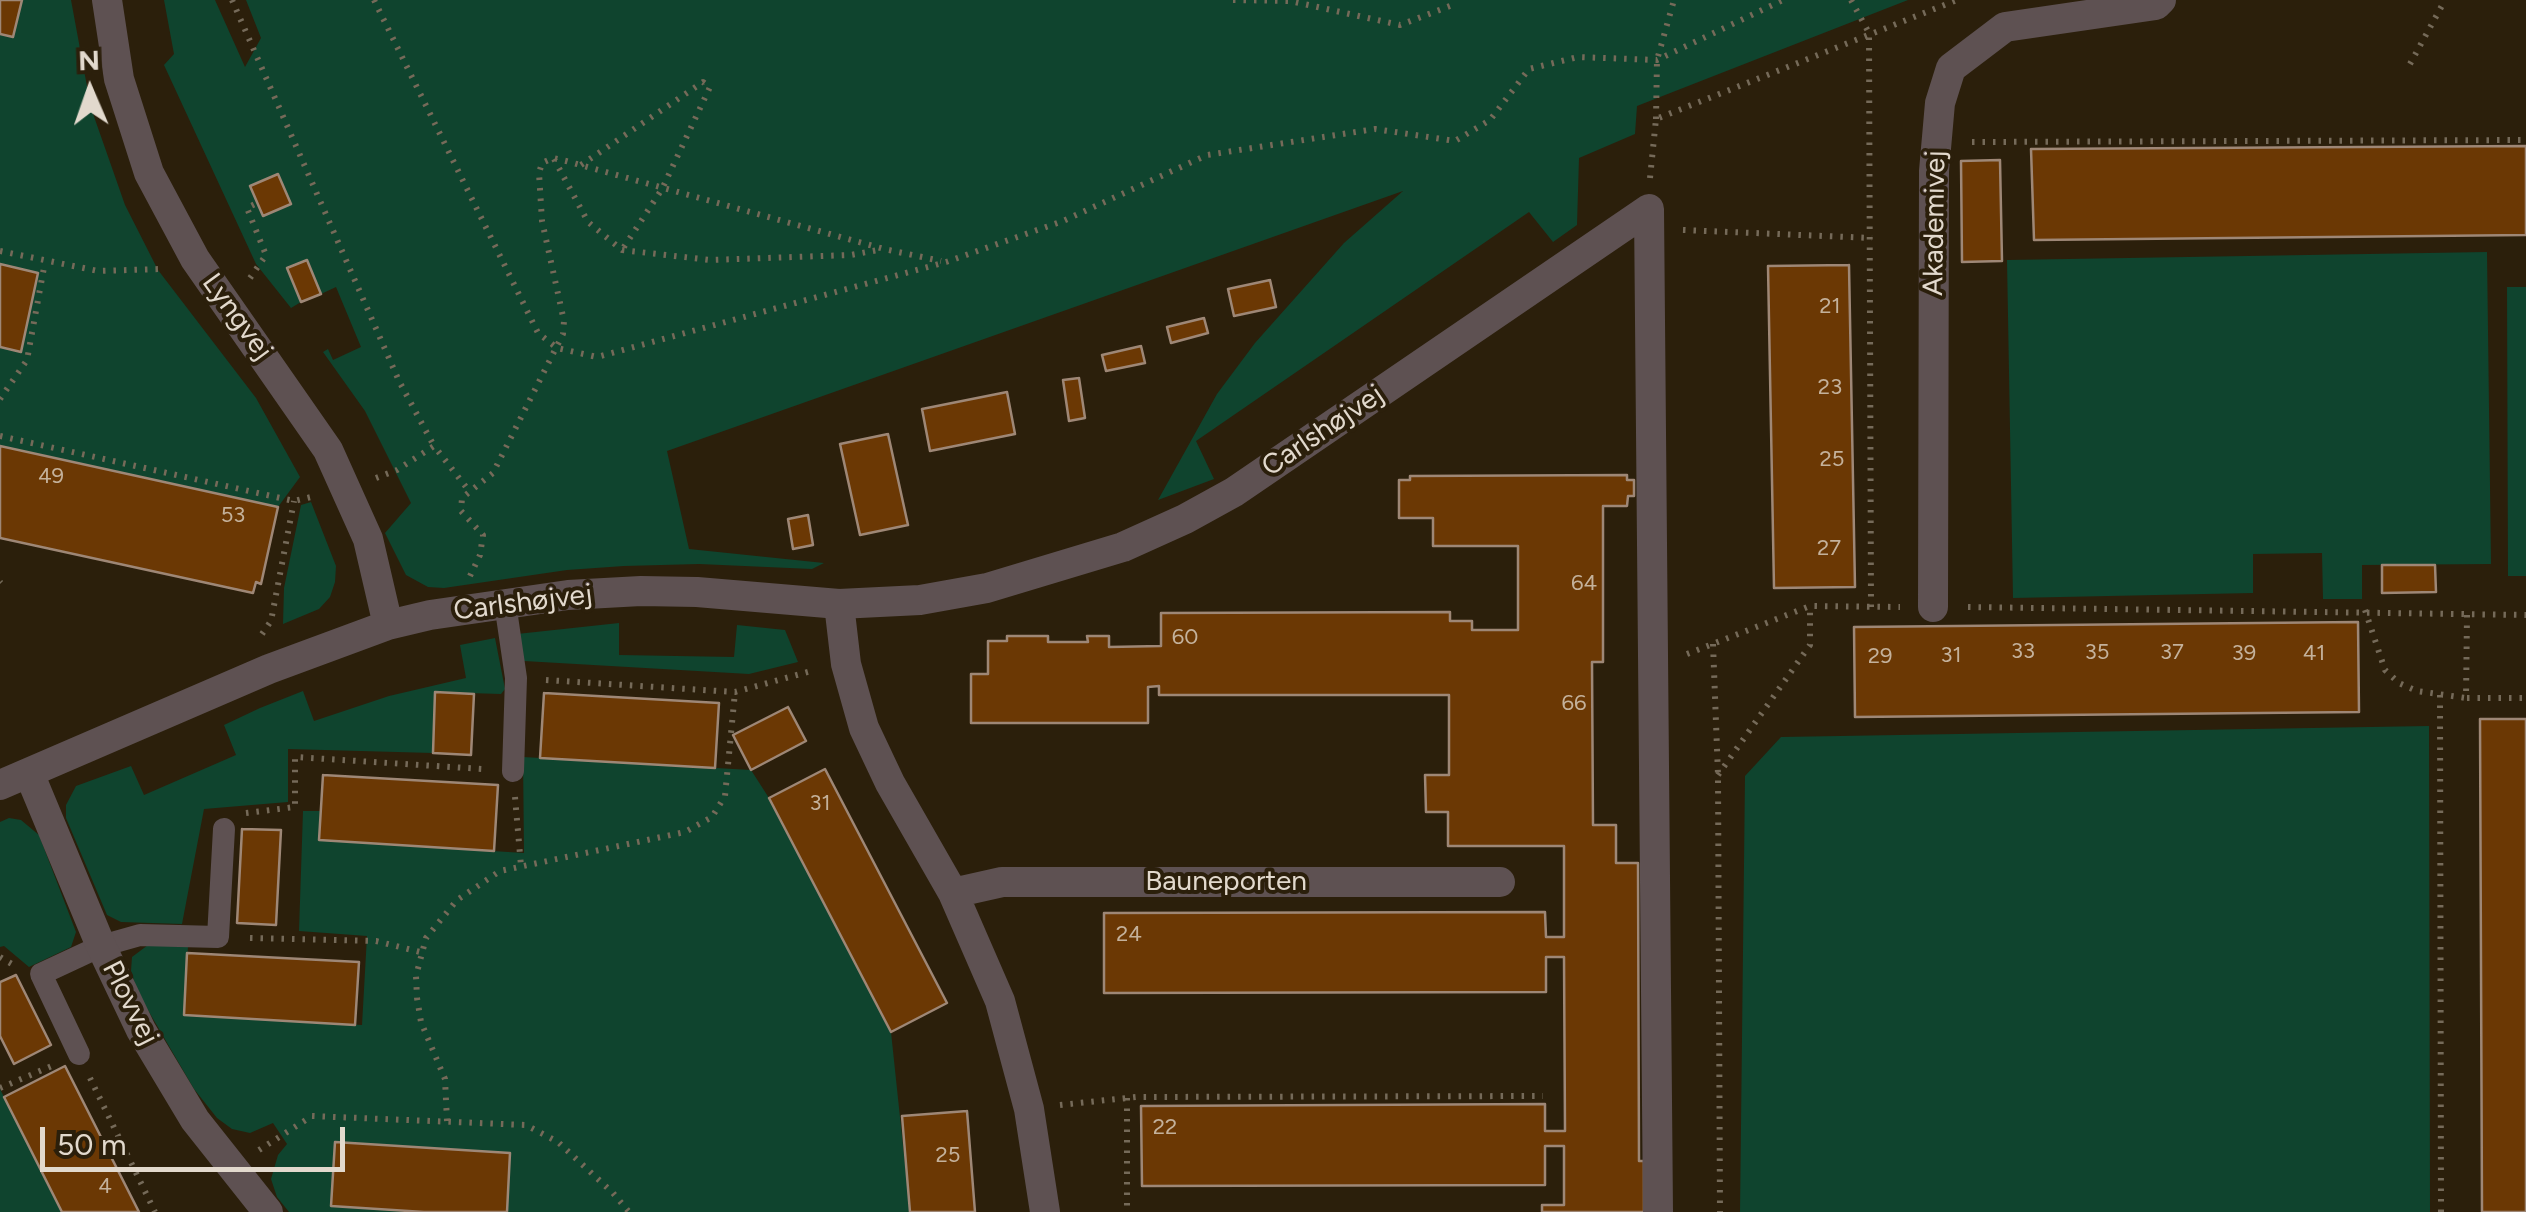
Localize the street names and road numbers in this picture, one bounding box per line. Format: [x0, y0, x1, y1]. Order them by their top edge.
street label: Akademivej [1917, 150, 1953, 296]
street label: Lyngvej [195, 267, 279, 367]
street label: Carlshøjvej [1256, 378, 1390, 484]
street label: Carlshøjvej [452, 578, 594, 628]
street label: Bauneporten [1145, 865, 1307, 899]
street label: Plovvej [95, 955, 165, 1051]

